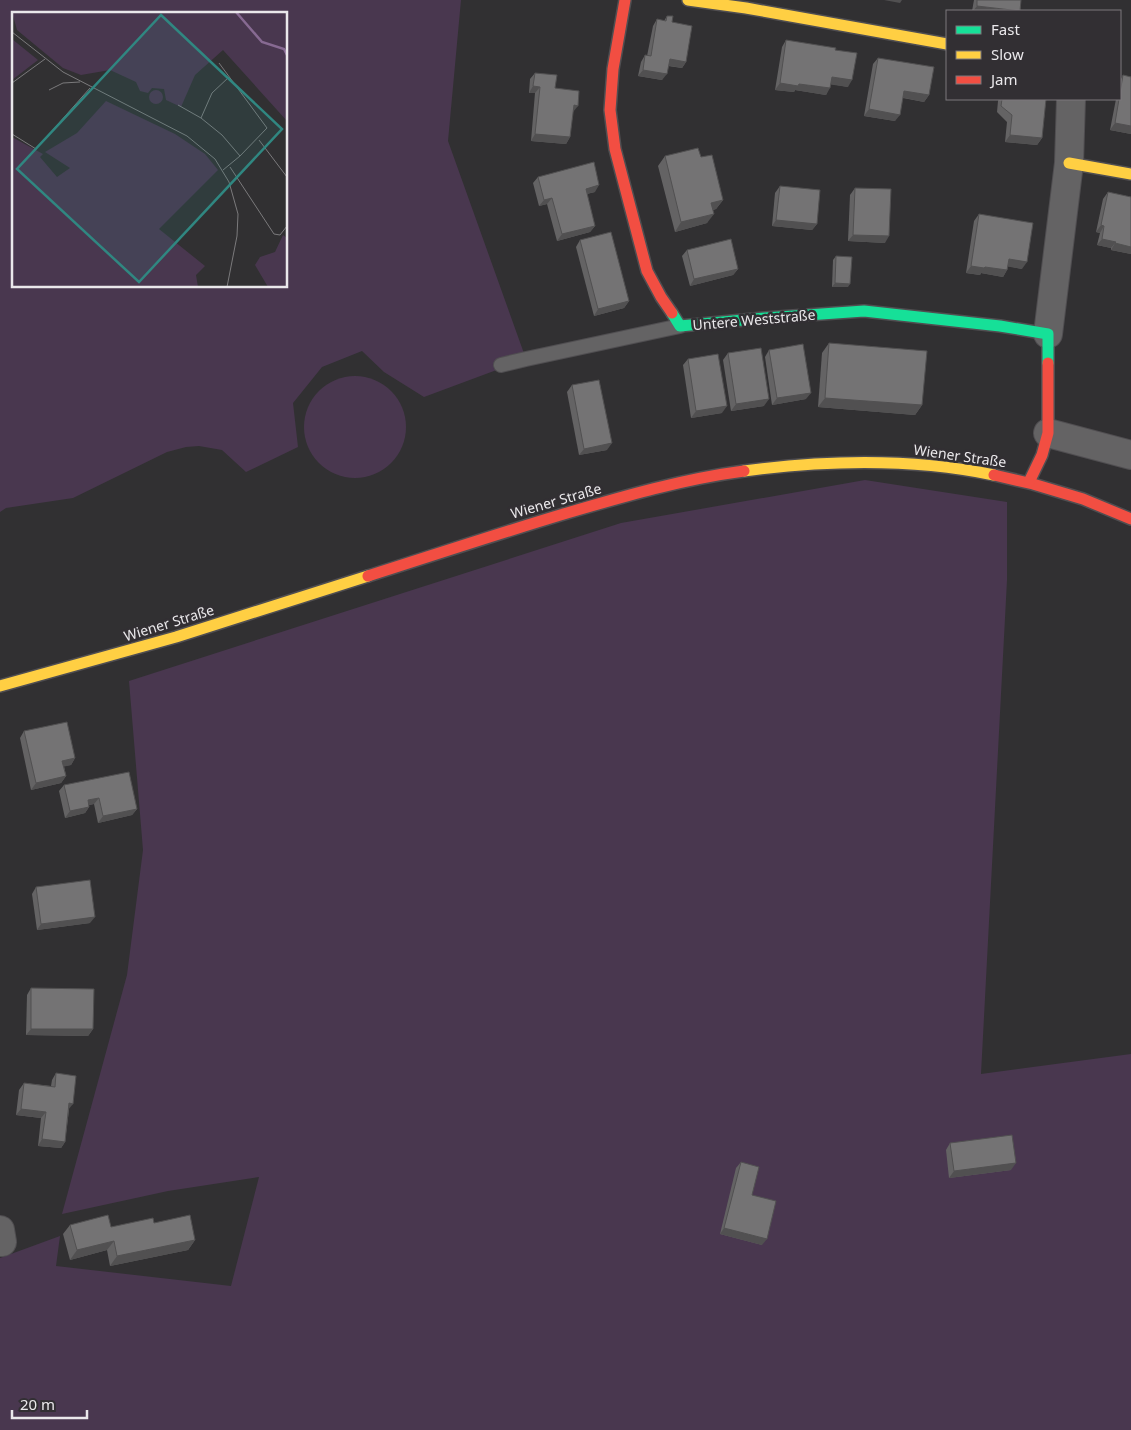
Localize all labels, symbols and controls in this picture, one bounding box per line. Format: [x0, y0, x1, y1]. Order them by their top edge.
legend [946, 10, 1121, 100]
inset map [12, 12, 288, 288]
text: Fast [991, 19, 1020, 39]
text: Slow [991, 44, 1024, 64]
text: Jam [989, 69, 1018, 89]
street label: Untere Weststraße [692, 305, 816, 334]
street label: Wiener Straße [913, 440, 1008, 471]
street label: Wiener Straße [508, 478, 603, 523]
street label: Wiener Straße [121, 600, 216, 645]
scale bar [12, 1388, 88, 1420]
text: 20 m [20, 1394, 55, 1414]

